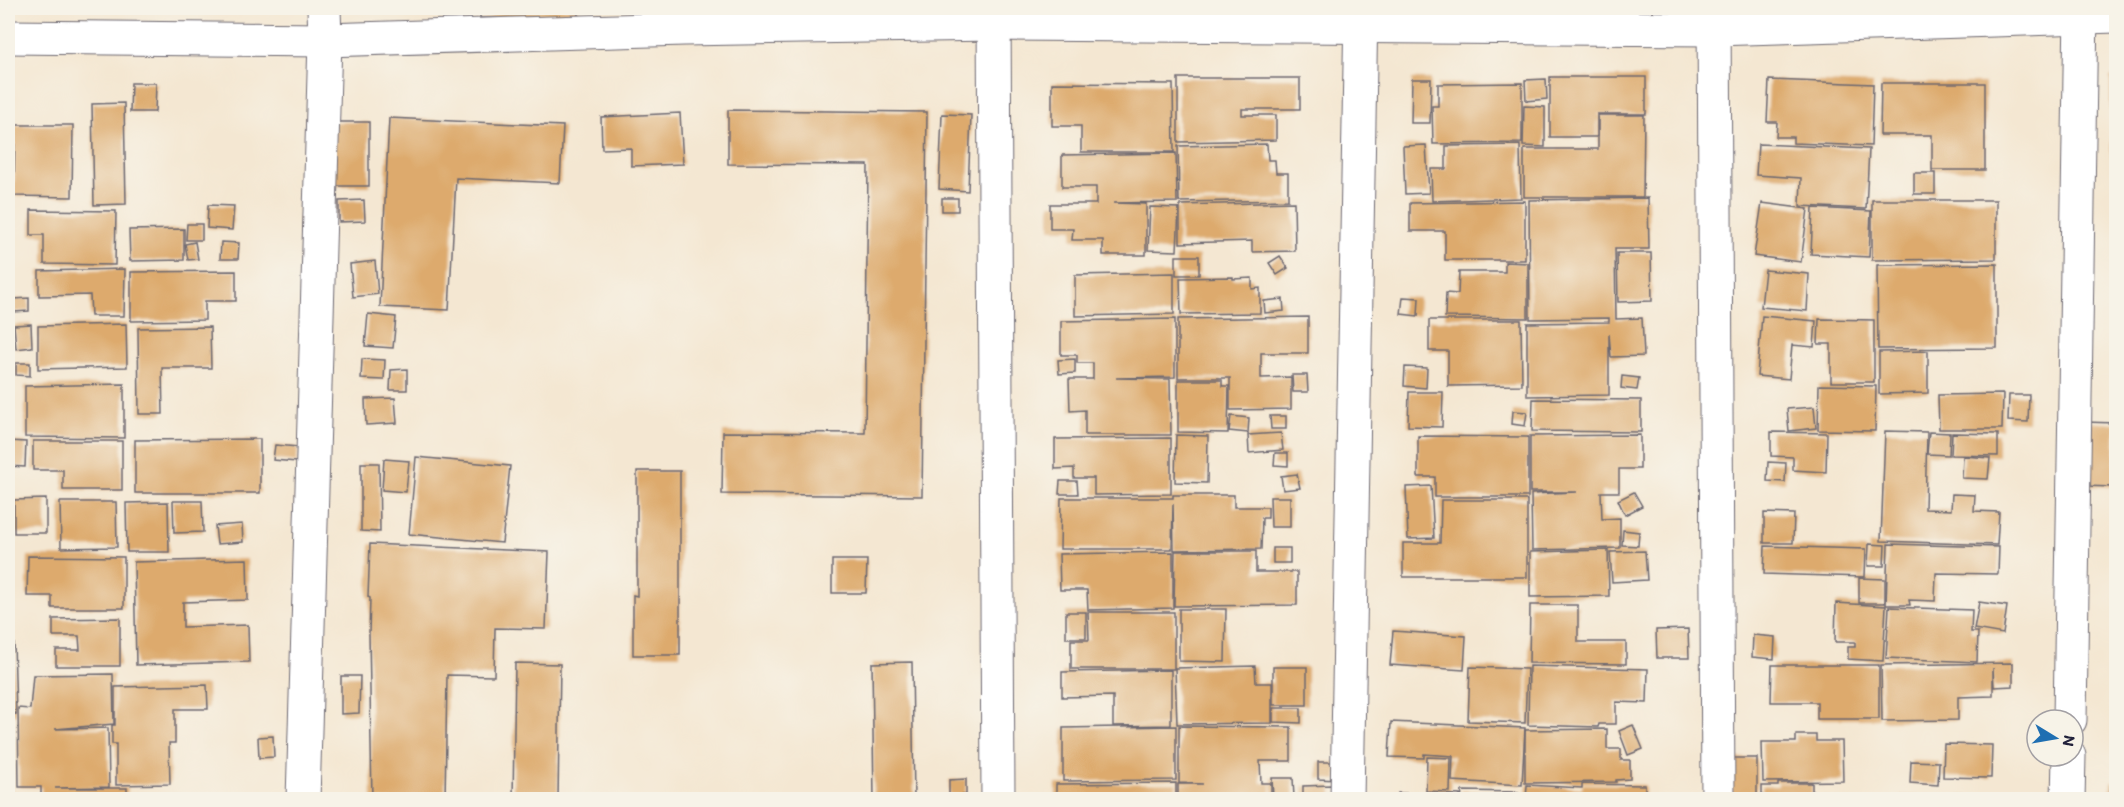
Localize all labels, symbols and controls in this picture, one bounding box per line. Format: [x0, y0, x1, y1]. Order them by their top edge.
north arrow [2025, 708, 2085, 768]
text: N [2059, 734, 2080, 748]

